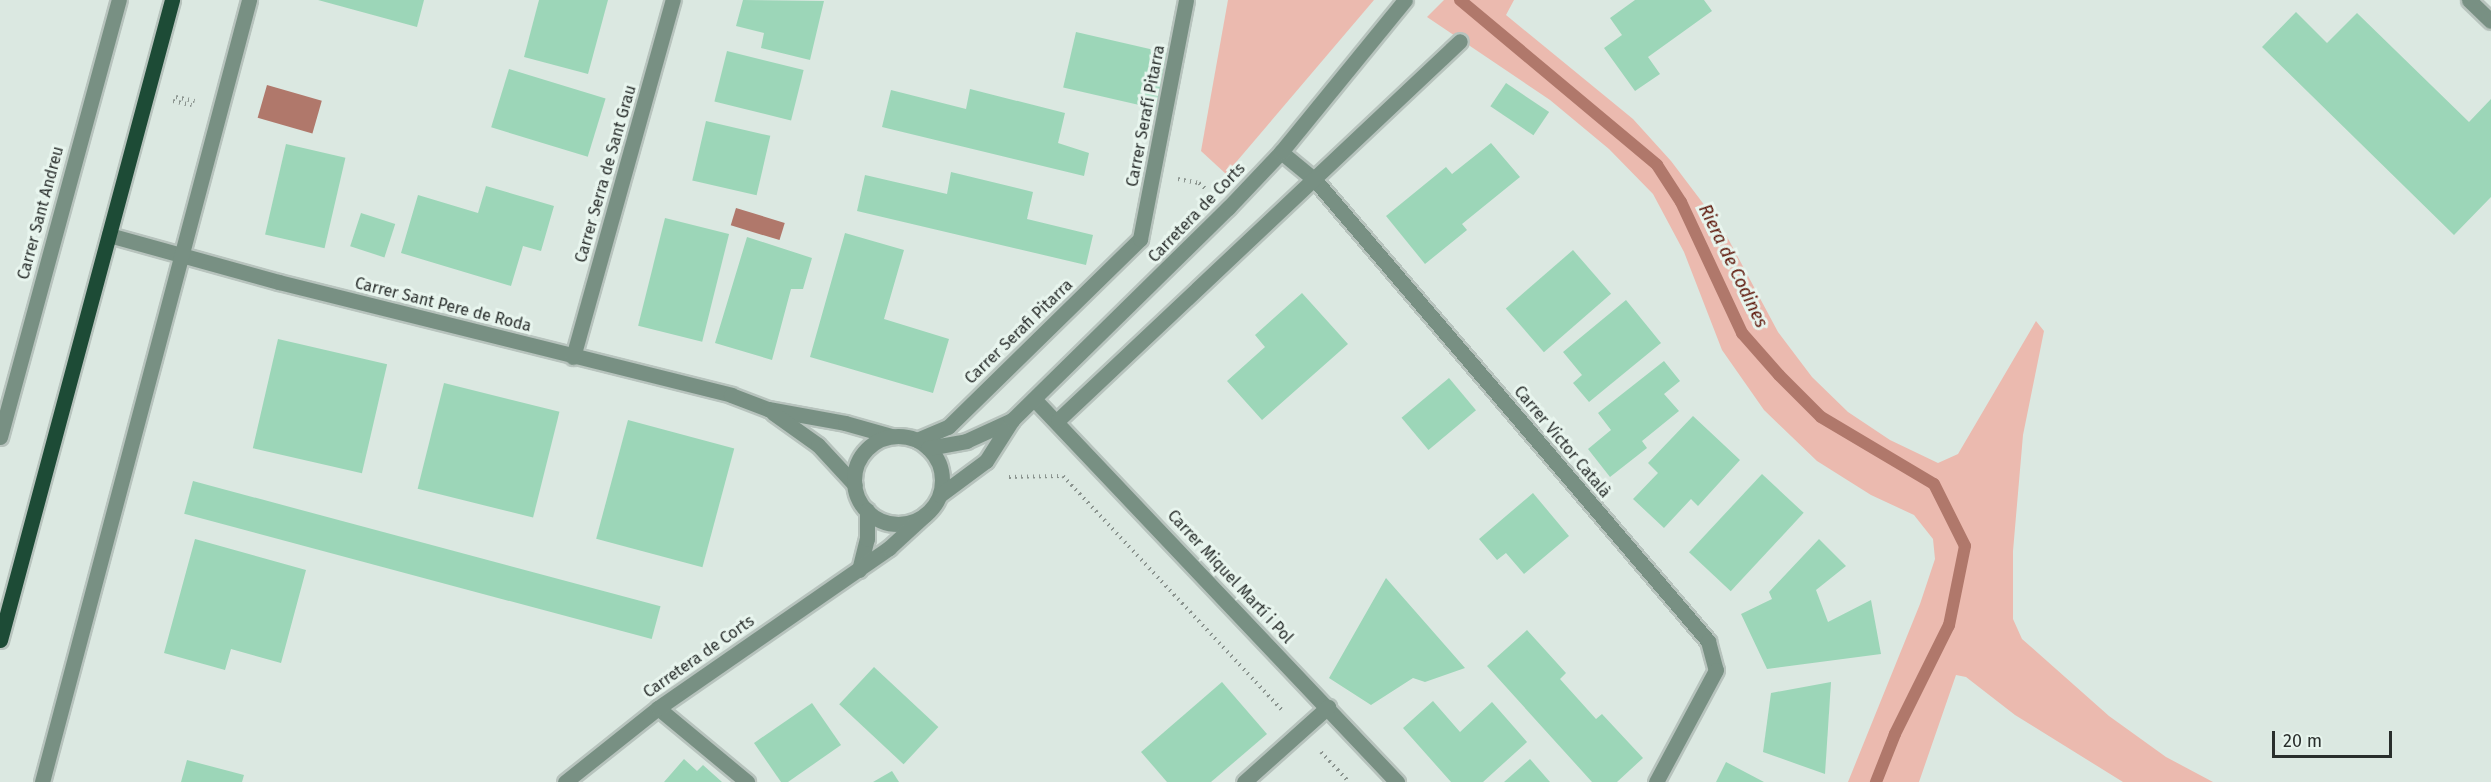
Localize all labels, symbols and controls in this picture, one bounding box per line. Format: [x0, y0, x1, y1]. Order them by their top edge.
street label: Carrer Serafí Pitarra [1123, 43, 1169, 189]
street label: Carrer Serra de Sant Grau [571, 83, 641, 265]
street label: Carrer Sant Andreu [14, 144, 68, 282]
street label: Carretera de Corts [1145, 159, 1249, 267]
water label: Riera de Codines [1694, 201, 1772, 331]
street label: Carrer Sant Pere de Roda [353, 274, 533, 336]
street label: Carrer Serafi Pitarra [961, 276, 1077, 388]
street label: Carrer Victor Català [1510, 382, 1614, 502]
street label: Carrer Miquel Martí i Pol [1163, 506, 1297, 648]
street label: Carretera de Corts [640, 612, 758, 702]
scale bar [2275, 719, 2395, 757]
text: 20 m [2283, 730, 2322, 752]

